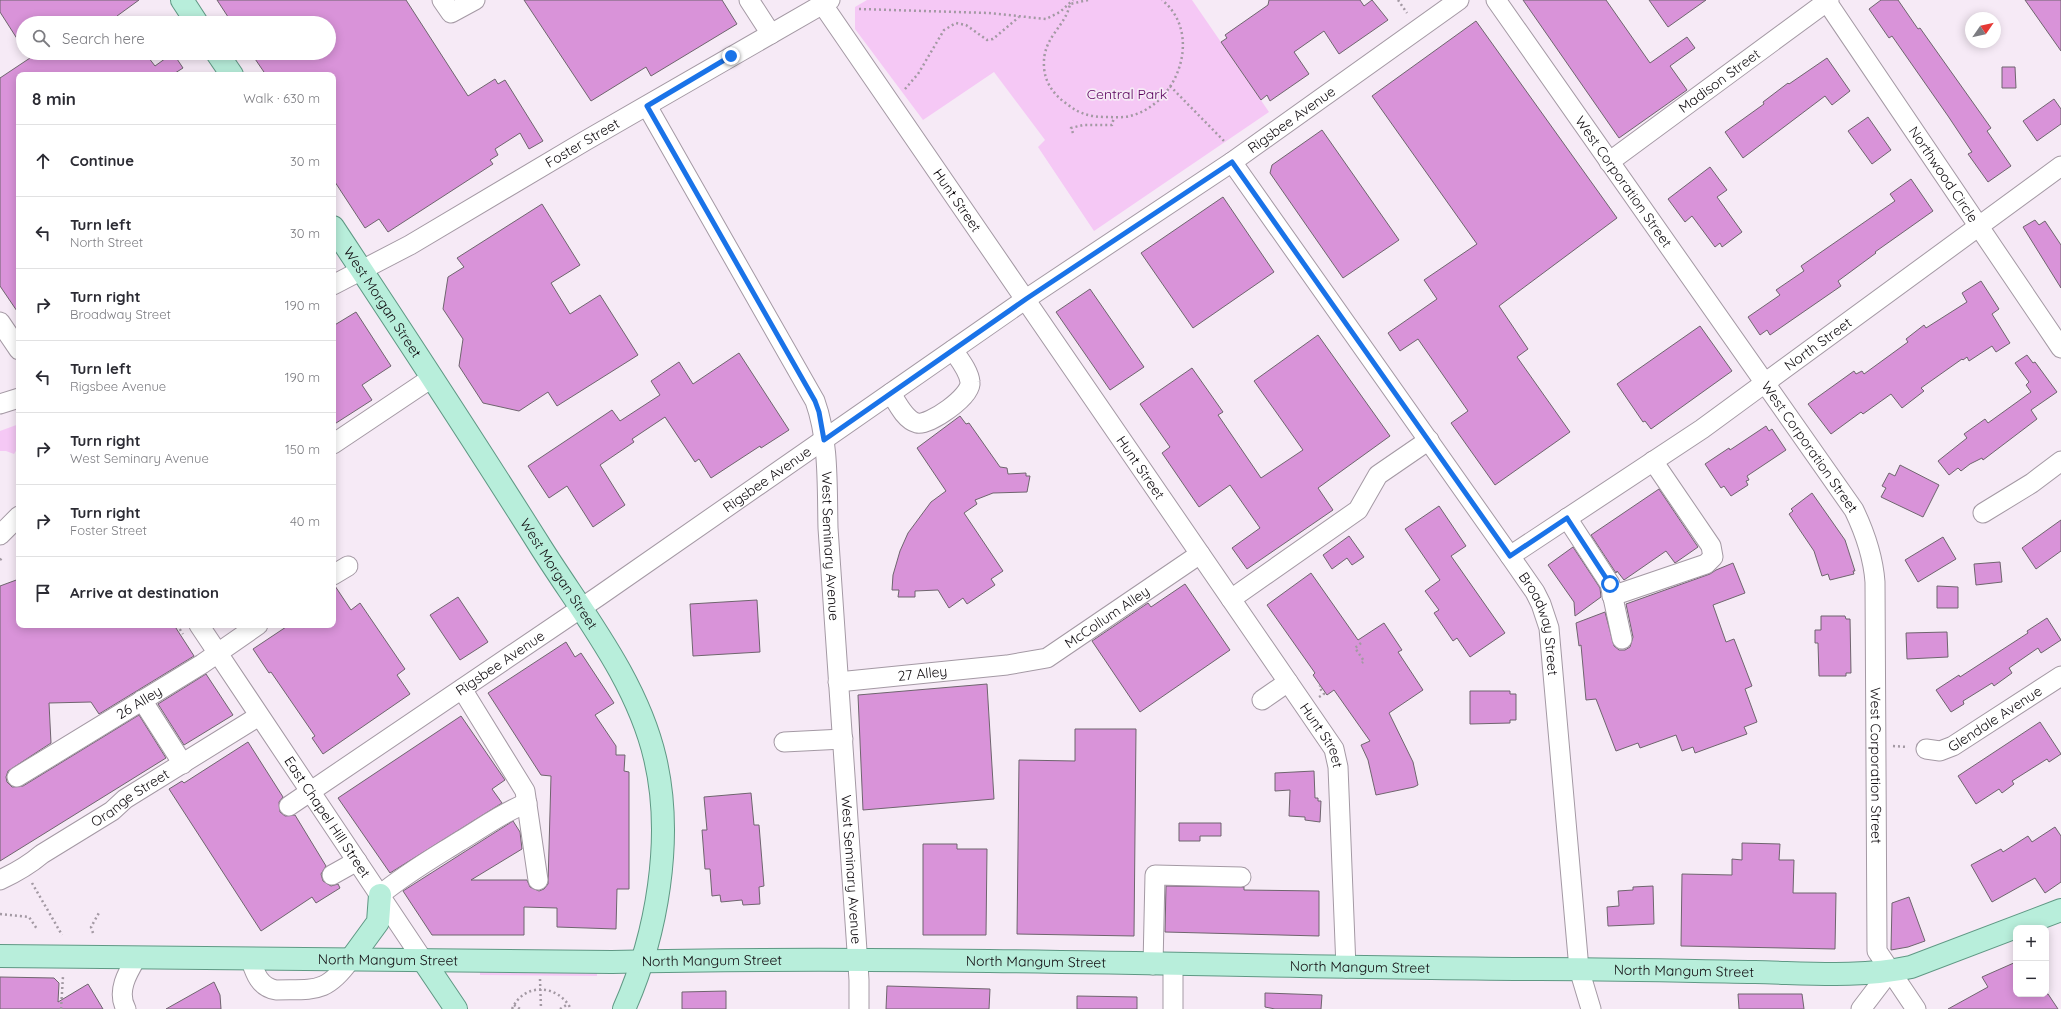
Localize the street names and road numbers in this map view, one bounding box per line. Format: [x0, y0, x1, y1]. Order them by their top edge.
street label: Madison Street [1675, 45, 1764, 117]
street label: Rigsbee Avenue [1244, 82, 1339, 157]
street label: West Corporation Street [1571, 112, 1676, 251]
street label: Foster Street [542, 114, 623, 172]
street label: Northwood Circle [1905, 123, 1982, 226]
street label: Hunt Street [929, 165, 985, 236]
street label: West Morgan Street [340, 243, 426, 361]
street label: North Street [1781, 313, 1855, 375]
street label: West Corporation Street [1757, 378, 1862, 516]
street label: Hunt Street [1113, 432, 1169, 503]
street label: Rigsbee Avenue [719, 442, 815, 516]
street label: West Seminary Avenue [818, 471, 843, 622]
street label: West Morgan Street [516, 515, 602, 633]
street label: Broadway Street [1515, 568, 1562, 677]
street label: McCollum Alley [1061, 582, 1153, 652]
street label: Rigsbee Avenue [452, 626, 548, 700]
street label: 27 Alley [897, 662, 948, 685]
street label: 26 Alley [113, 682, 165, 723]
street label: Glendale Avenue [1944, 682, 2045, 756]
street label: West Corporation Street [1867, 687, 1885, 844]
street label: Hunt Street [1296, 699, 1347, 770]
street label: East Chapel Hill Street [280, 753, 375, 881]
street label: Orange Street [88, 765, 173, 831]
street label: West Seminary Avenue [837, 794, 866, 945]
street label: North Mangum Street [318, 950, 458, 969]
street label: North Mangum Street [642, 951, 782, 970]
street label: North Mangum Street [966, 952, 1106, 972]
street label: North Mangum Street [1290, 957, 1430, 977]
street label: North Mangum Street [1614, 961, 1754, 981]

